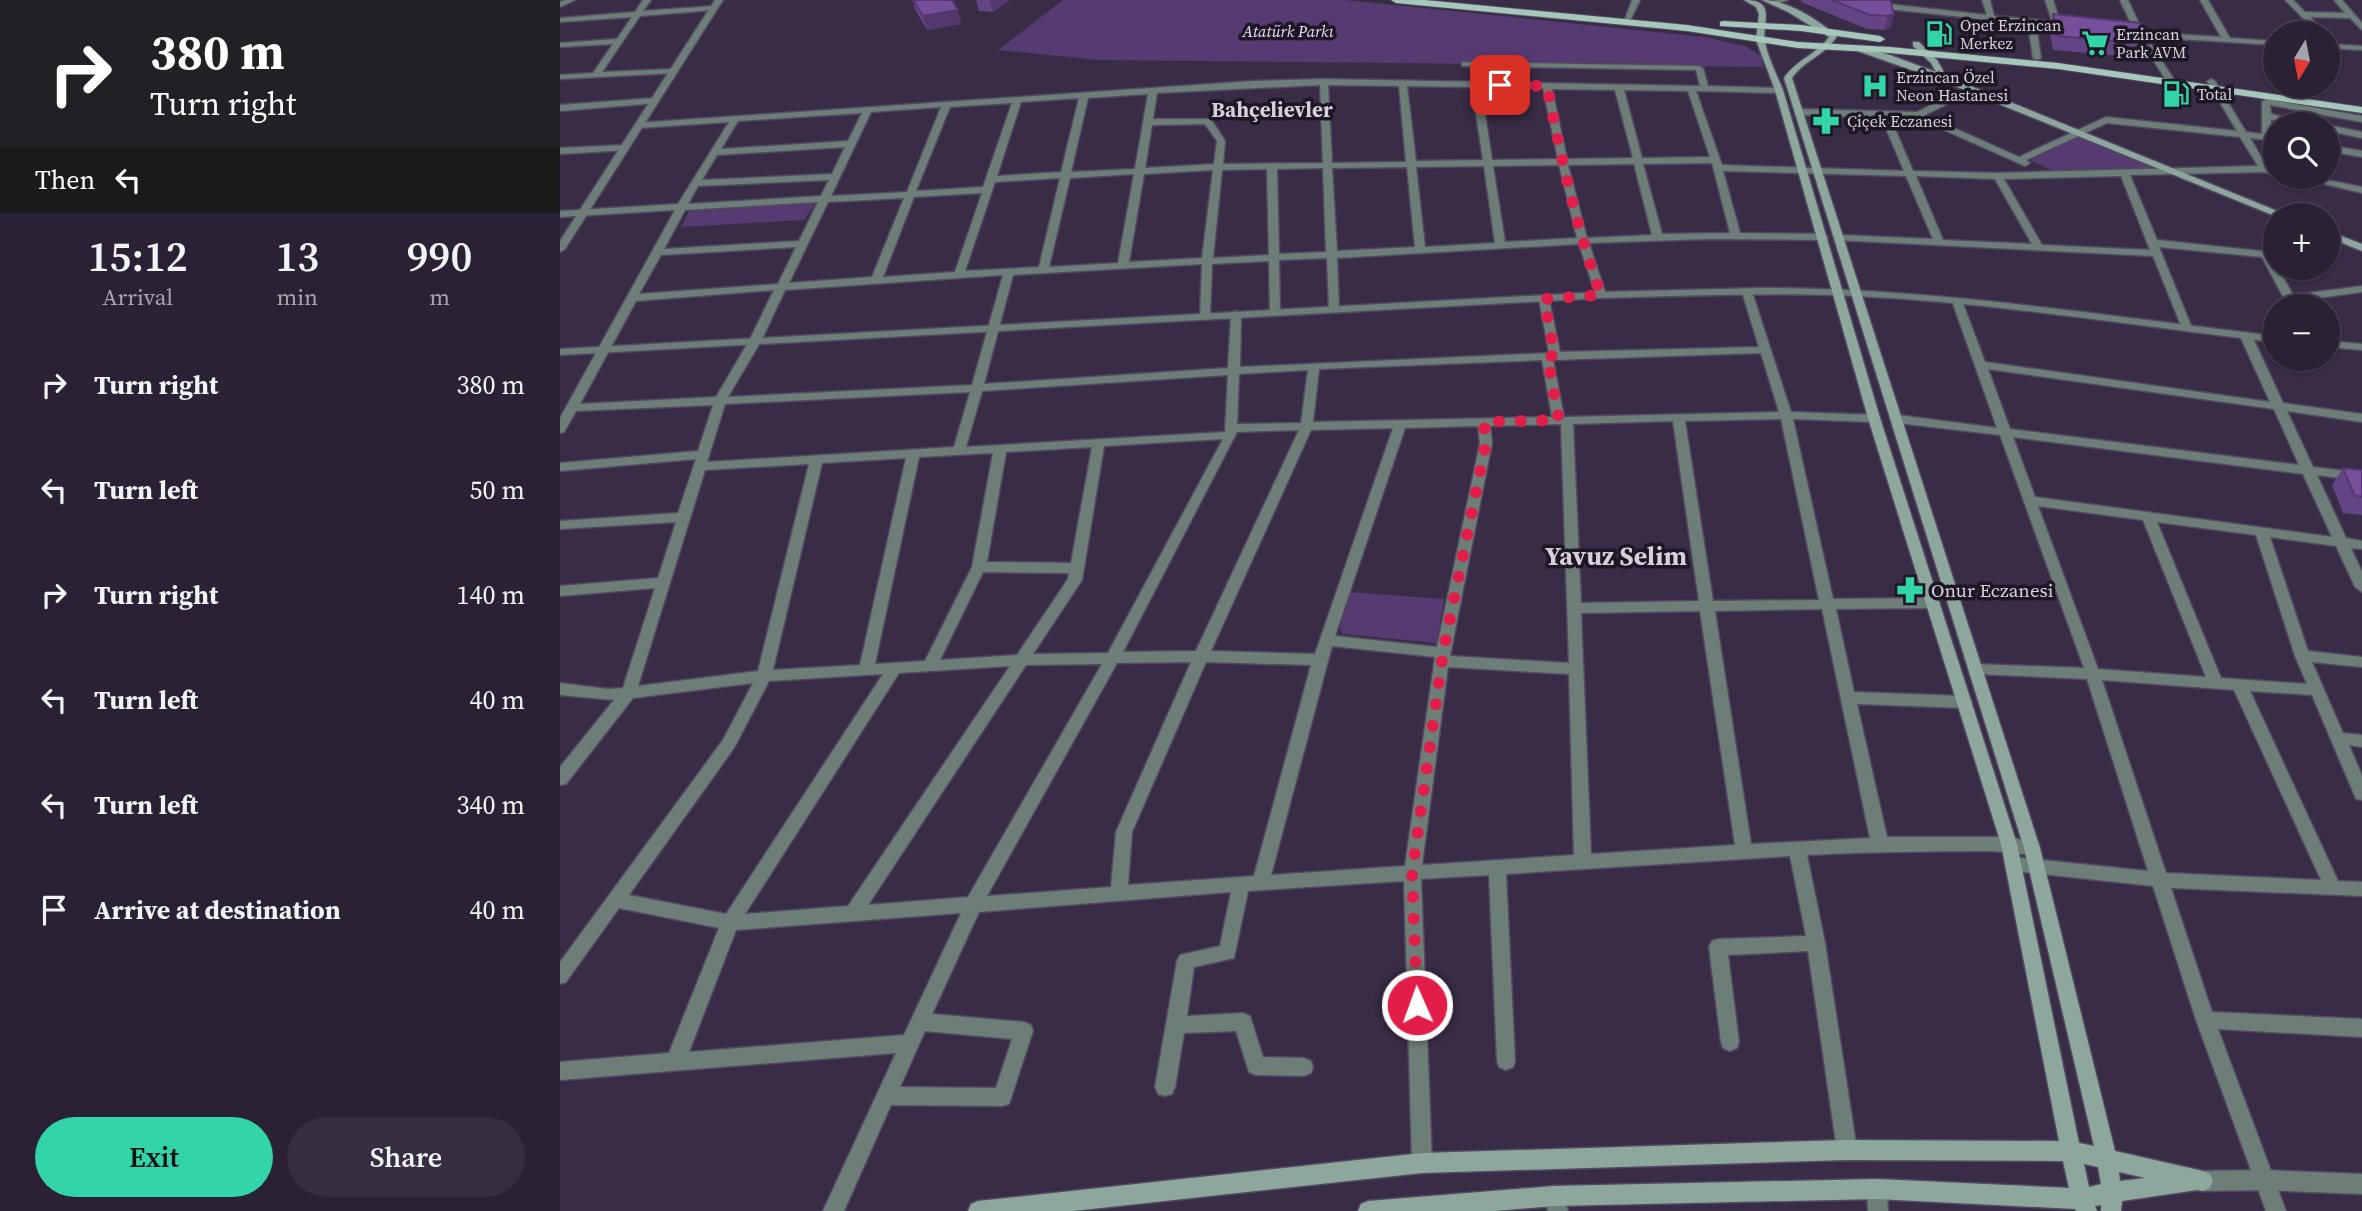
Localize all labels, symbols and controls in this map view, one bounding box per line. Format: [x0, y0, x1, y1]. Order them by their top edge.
place label: Opet Erzincan Merkez [1960, 14, 2062, 54]
text: 380 m [150, 18, 285, 85]
fuel station icon: Opet Erzincan Merkez [1924, 19, 1954, 49]
park label: Atatürk Parkı [1241, 20, 1334, 42]
north arrow [2263, 21, 2340, 98]
map controls [2263, 21, 2340, 371]
place label: Erzincan Park AVM [2116, 23, 2187, 63]
icon: right [35, 28, 126, 119]
supermarket icon: Erzincan Park AVM [2080, 28, 2110, 58]
pin [1470, 55, 1530, 115]
icon: arrive [1481, 66, 1519, 104]
place label: Erzincan Özel Neon Hastanesi [1896, 66, 2008, 106]
hospital icon: Erzincan Özel Neon Hastanesi [1860, 71, 1890, 101]
fuel station icon: Total [2161, 79, 2191, 109]
text: Turn right [150, 82, 296, 126]
place label: Total [2197, 83, 2233, 105]
district label: Bahçelievler [1211, 95, 1333, 124]
pharmacy icon: Çiçek Eczanesi [1811, 106, 1841, 136]
place label: Çiçek Eczanesi [1847, 110, 1953, 132]
button: search [2263, 112, 2340, 189]
icon: left [109, 161, 147, 199]
text: Then [35, 162, 95, 198]
button: + [2263, 203, 2340, 280]
text: 15:12 [88, 227, 188, 285]
text: 13 [275, 227, 319, 285]
text: 990 [407, 227, 472, 285]
text: Arrival [102, 281, 173, 313]
text: min [276, 281, 318, 313]
text: m [429, 281, 450, 313]
button: − [2263, 294, 2340, 371]
icon: right [35, 366, 73, 404]
text: Turn right [94, 367, 218, 403]
text: 380 m [457, 367, 525, 403]
icon: left [35, 471, 73, 509]
text: Turn left [94, 472, 198, 508]
text: 50 m [470, 472, 525, 508]
district label: Yavuz Selim [1545, 538, 1687, 574]
pharmacy icon: Onur Eczanesi [1895, 575, 1925, 605]
icon: right [35, 576, 73, 614]
text: Turn right [94, 577, 218, 613]
text: 140 m [457, 577, 525, 613]
place label: Onur Eczanesi [1931, 577, 2054, 603]
icon: left [35, 681, 73, 719]
text: Turn left [94, 682, 198, 718]
text: 40 m [470, 682, 525, 718]
icon: left [35, 786, 73, 824]
text: Turn left [94, 787, 198, 823]
text: 340 m [457, 787, 525, 823]
icon: arrive [35, 891, 73, 929]
text: Arrive at destination [94, 892, 341, 928]
text: 40 m [470, 892, 525, 928]
position arrow [1380, 968, 1454, 1042]
button: Exit [35, 1117, 273, 1197]
button: Share [287, 1117, 525, 1197]

